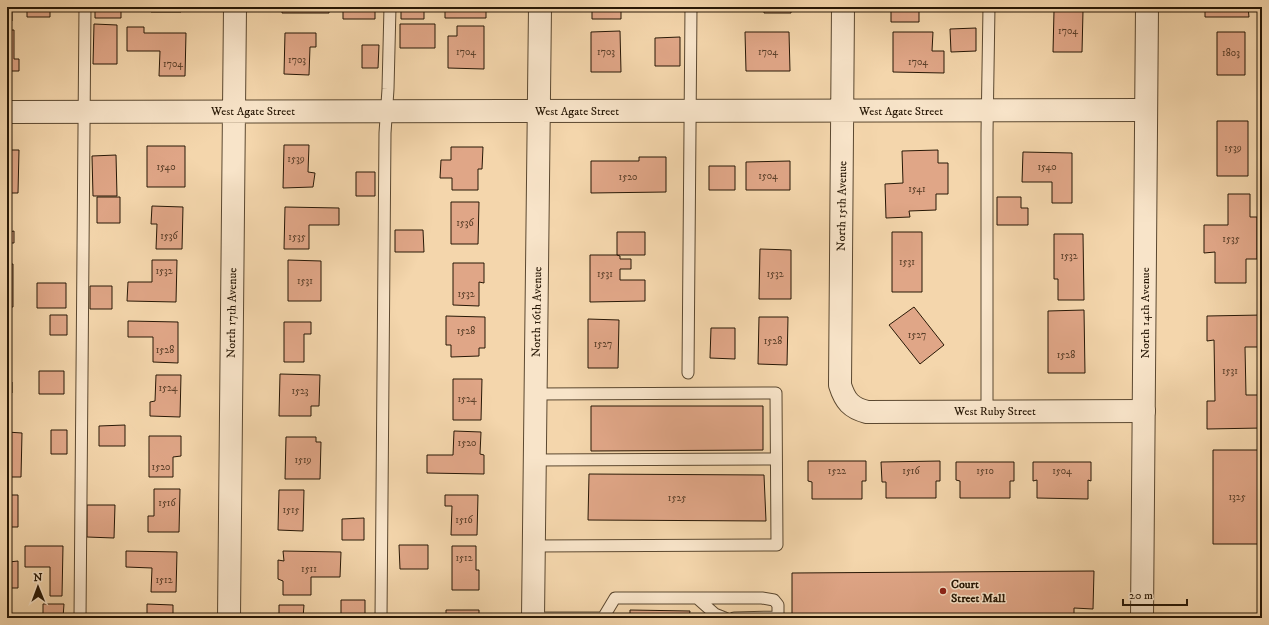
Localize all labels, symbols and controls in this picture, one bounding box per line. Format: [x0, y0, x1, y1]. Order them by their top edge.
house number: 1704 [1058, 25, 1078, 37]
house number: 1704 [456, 46, 476, 58]
house number: 1703 [597, 46, 615, 58]
house number: 1704 [758, 46, 778, 58]
house number: 1803 [1222, 47, 1240, 59]
house number: 1703 [288, 54, 306, 66]
house number: 1704 [908, 56, 928, 68]
house number: 1704 [163, 58, 183, 70]
street label: West Agate Street [210, 104, 295, 119]
street label: West Agate Street [534, 104, 619, 119]
street label: West Agate Street [858, 104, 943, 119]
house number: 1539 [1224, 142, 1242, 154]
house number: 1539 [287, 153, 305, 165]
house number: 1540 [156, 161, 176, 173]
street label: North 15th Avenue [834, 161, 850, 251]
house number: 1540 [1037, 161, 1057, 173]
house number: 1504 [758, 170, 778, 182]
house number: 1520 [619, 171, 637, 183]
house number: 1541 [908, 183, 926, 195]
house number: 1536 [456, 217, 475, 229]
house number: 1536 [160, 230, 179, 242]
house number: 1535 [288, 231, 306, 243]
house number: 1535 [1222, 233, 1240, 245]
house number: 1532 [1060, 250, 1078, 262]
house number: 1531 [899, 256, 915, 268]
house number: 1532 [155, 265, 173, 277]
street label: North 16th Avenue [529, 267, 545, 357]
street label: North 14th Avenue [1138, 267, 1153, 359]
street label: North 17th Avenue [224, 268, 240, 358]
house number: 1531 [597, 268, 613, 280]
house number: 1532 [766, 268, 784, 280]
house number: 1531 [297, 275, 313, 287]
house number: 1532 [457, 288, 475, 300]
house number: 1528 [457, 325, 475, 337]
house number: 1527 [908, 329, 926, 341]
house number: 1528 [764, 335, 782, 347]
house number: 1527 [594, 338, 612, 350]
house number: 1528 [156, 344, 174, 356]
house number: 1528 [1057, 349, 1075, 361]
house number: 1531 [1222, 365, 1238, 377]
house number: 1524 [158, 382, 178, 394]
house number: 1523 [291, 385, 309, 397]
house number: 1524 [457, 393, 477, 405]
street label: West Ruby Street [953, 404, 1036, 419]
house number: 1520 [458, 437, 476, 449]
house number: 1519 [294, 454, 312, 466]
house number: 1520 [152, 461, 170, 473]
house number: 1522 [828, 465, 846, 477]
house number: 1516 [902, 465, 921, 477]
house number: 1510 [976, 465, 994, 477]
house number: 1504 [1052, 465, 1072, 477]
house number: 1325 [1228, 491, 1246, 503]
house number: 1525 [668, 492, 686, 504]
house number: 1516 [158, 497, 177, 509]
house number: 1515 [282, 504, 300, 516]
house number: 1516 [455, 514, 474, 526]
house number: 1512 [455, 552, 473, 564]
house number: 1511 [301, 563, 317, 575]
north arrow [18, 567, 58, 607]
text: N [33, 571, 42, 585]
house number: 1512 [155, 574, 173, 586]
place label: Court Street Mall [951, 577, 1006, 606]
scale bar [1123, 581, 1187, 607]
marker: Court Street Mall [938, 586, 948, 596]
text: 20 m [1129, 588, 1153, 603]

